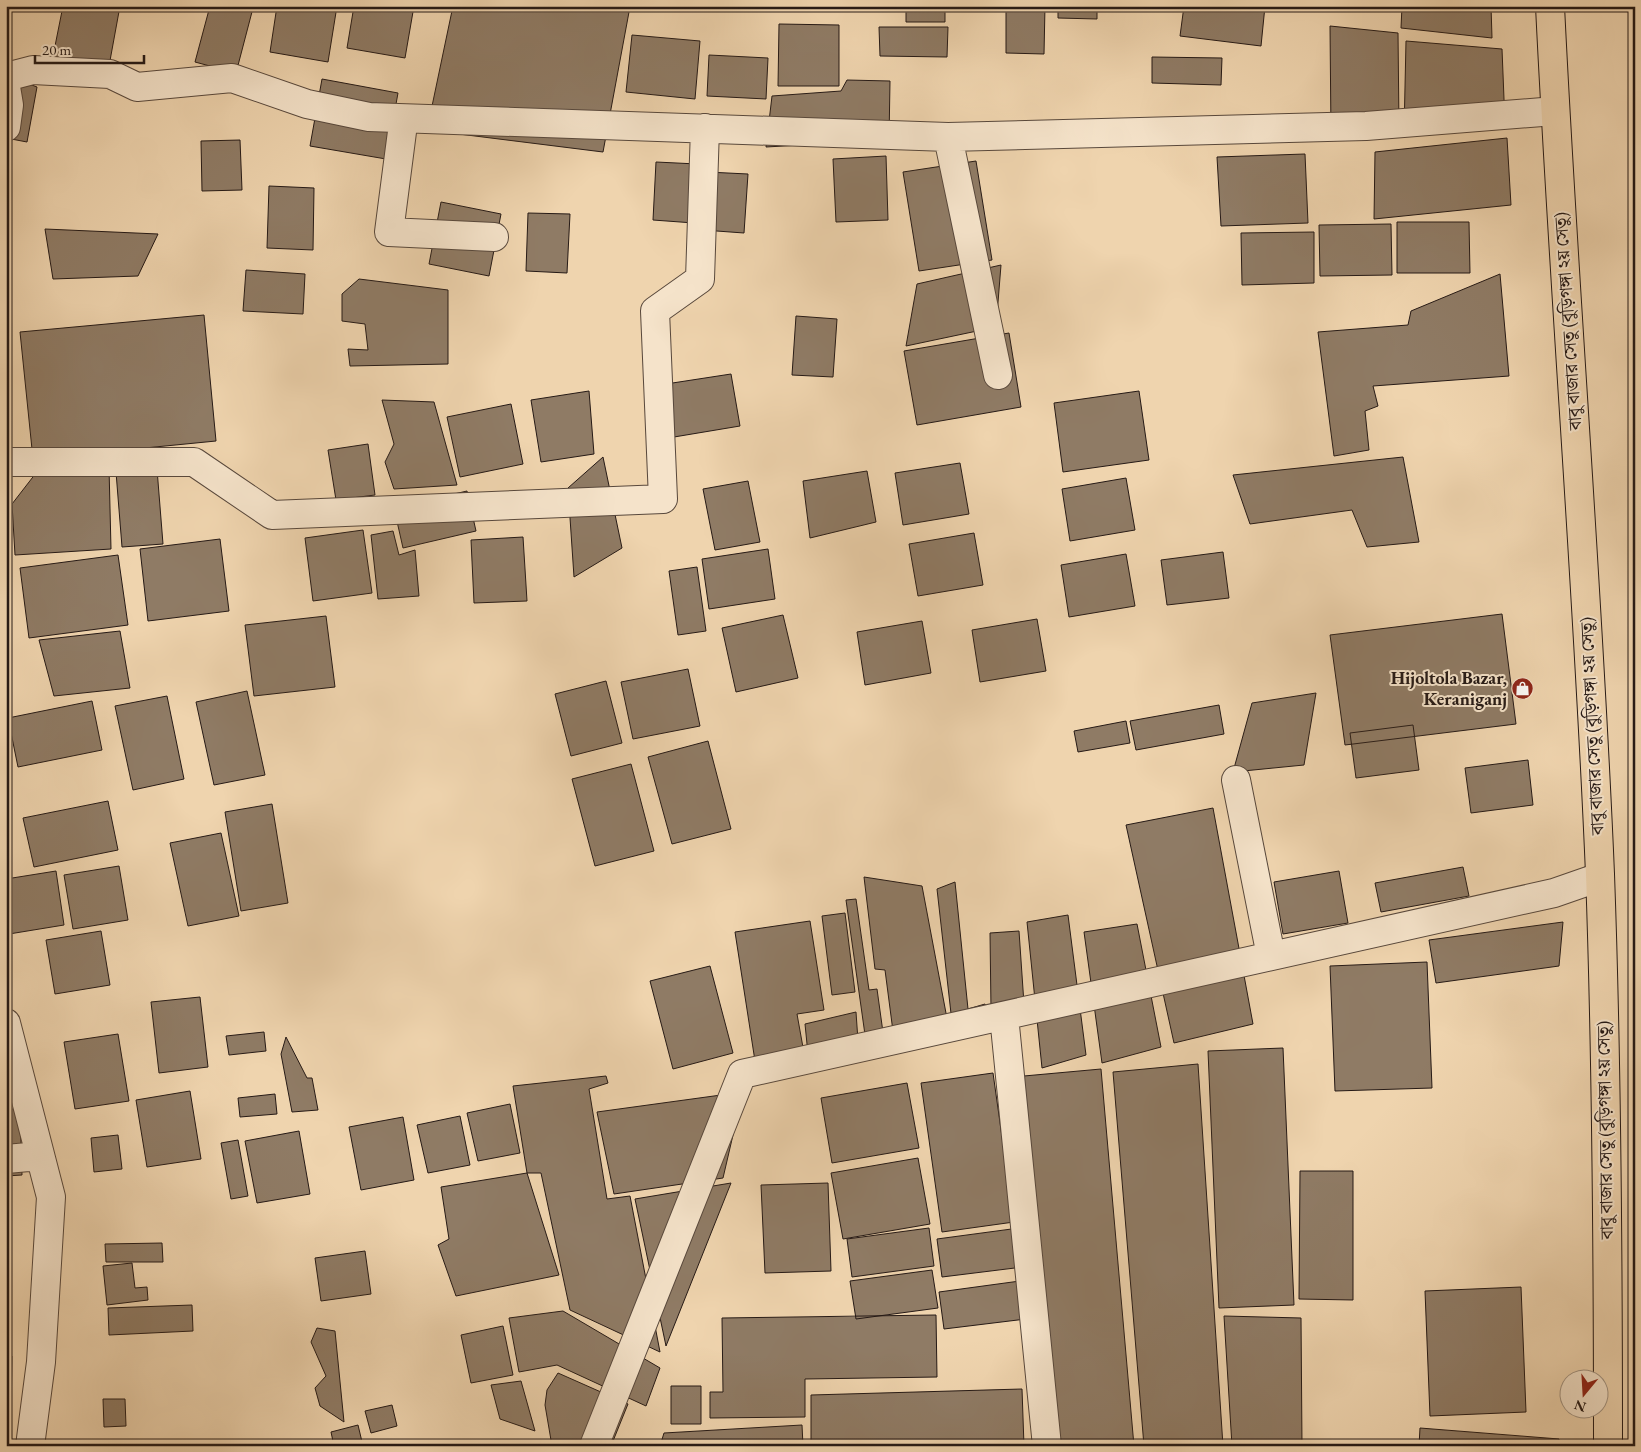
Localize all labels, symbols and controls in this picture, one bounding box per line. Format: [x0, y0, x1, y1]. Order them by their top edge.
scale bar [35, 32, 144, 64]
text: 20 m [42, 40, 71, 59]
street label: বাবু বাজার সেতু (বুড়িগঙ্গা ২য় সেতু) [1548, 211, 1587, 432]
street label: বাবু বাজার সেতু (বুড়িগঙ্গা ২য় সেতু) [1574, 616, 1609, 837]
place label: Hijoltola Bazar, Keraniganj [1391, 666, 1507, 710]
shop icon: Hijoltola Bazar, Keraniganj [1511, 676, 1535, 700]
street label: বাবু বাজার সেতু (বুড়িগঙ্গা ২য় সেতু) [1591, 1020, 1618, 1241]
north arrow [1558, 1370, 1608, 1420]
text: N [1571, 1396, 1588, 1417]

